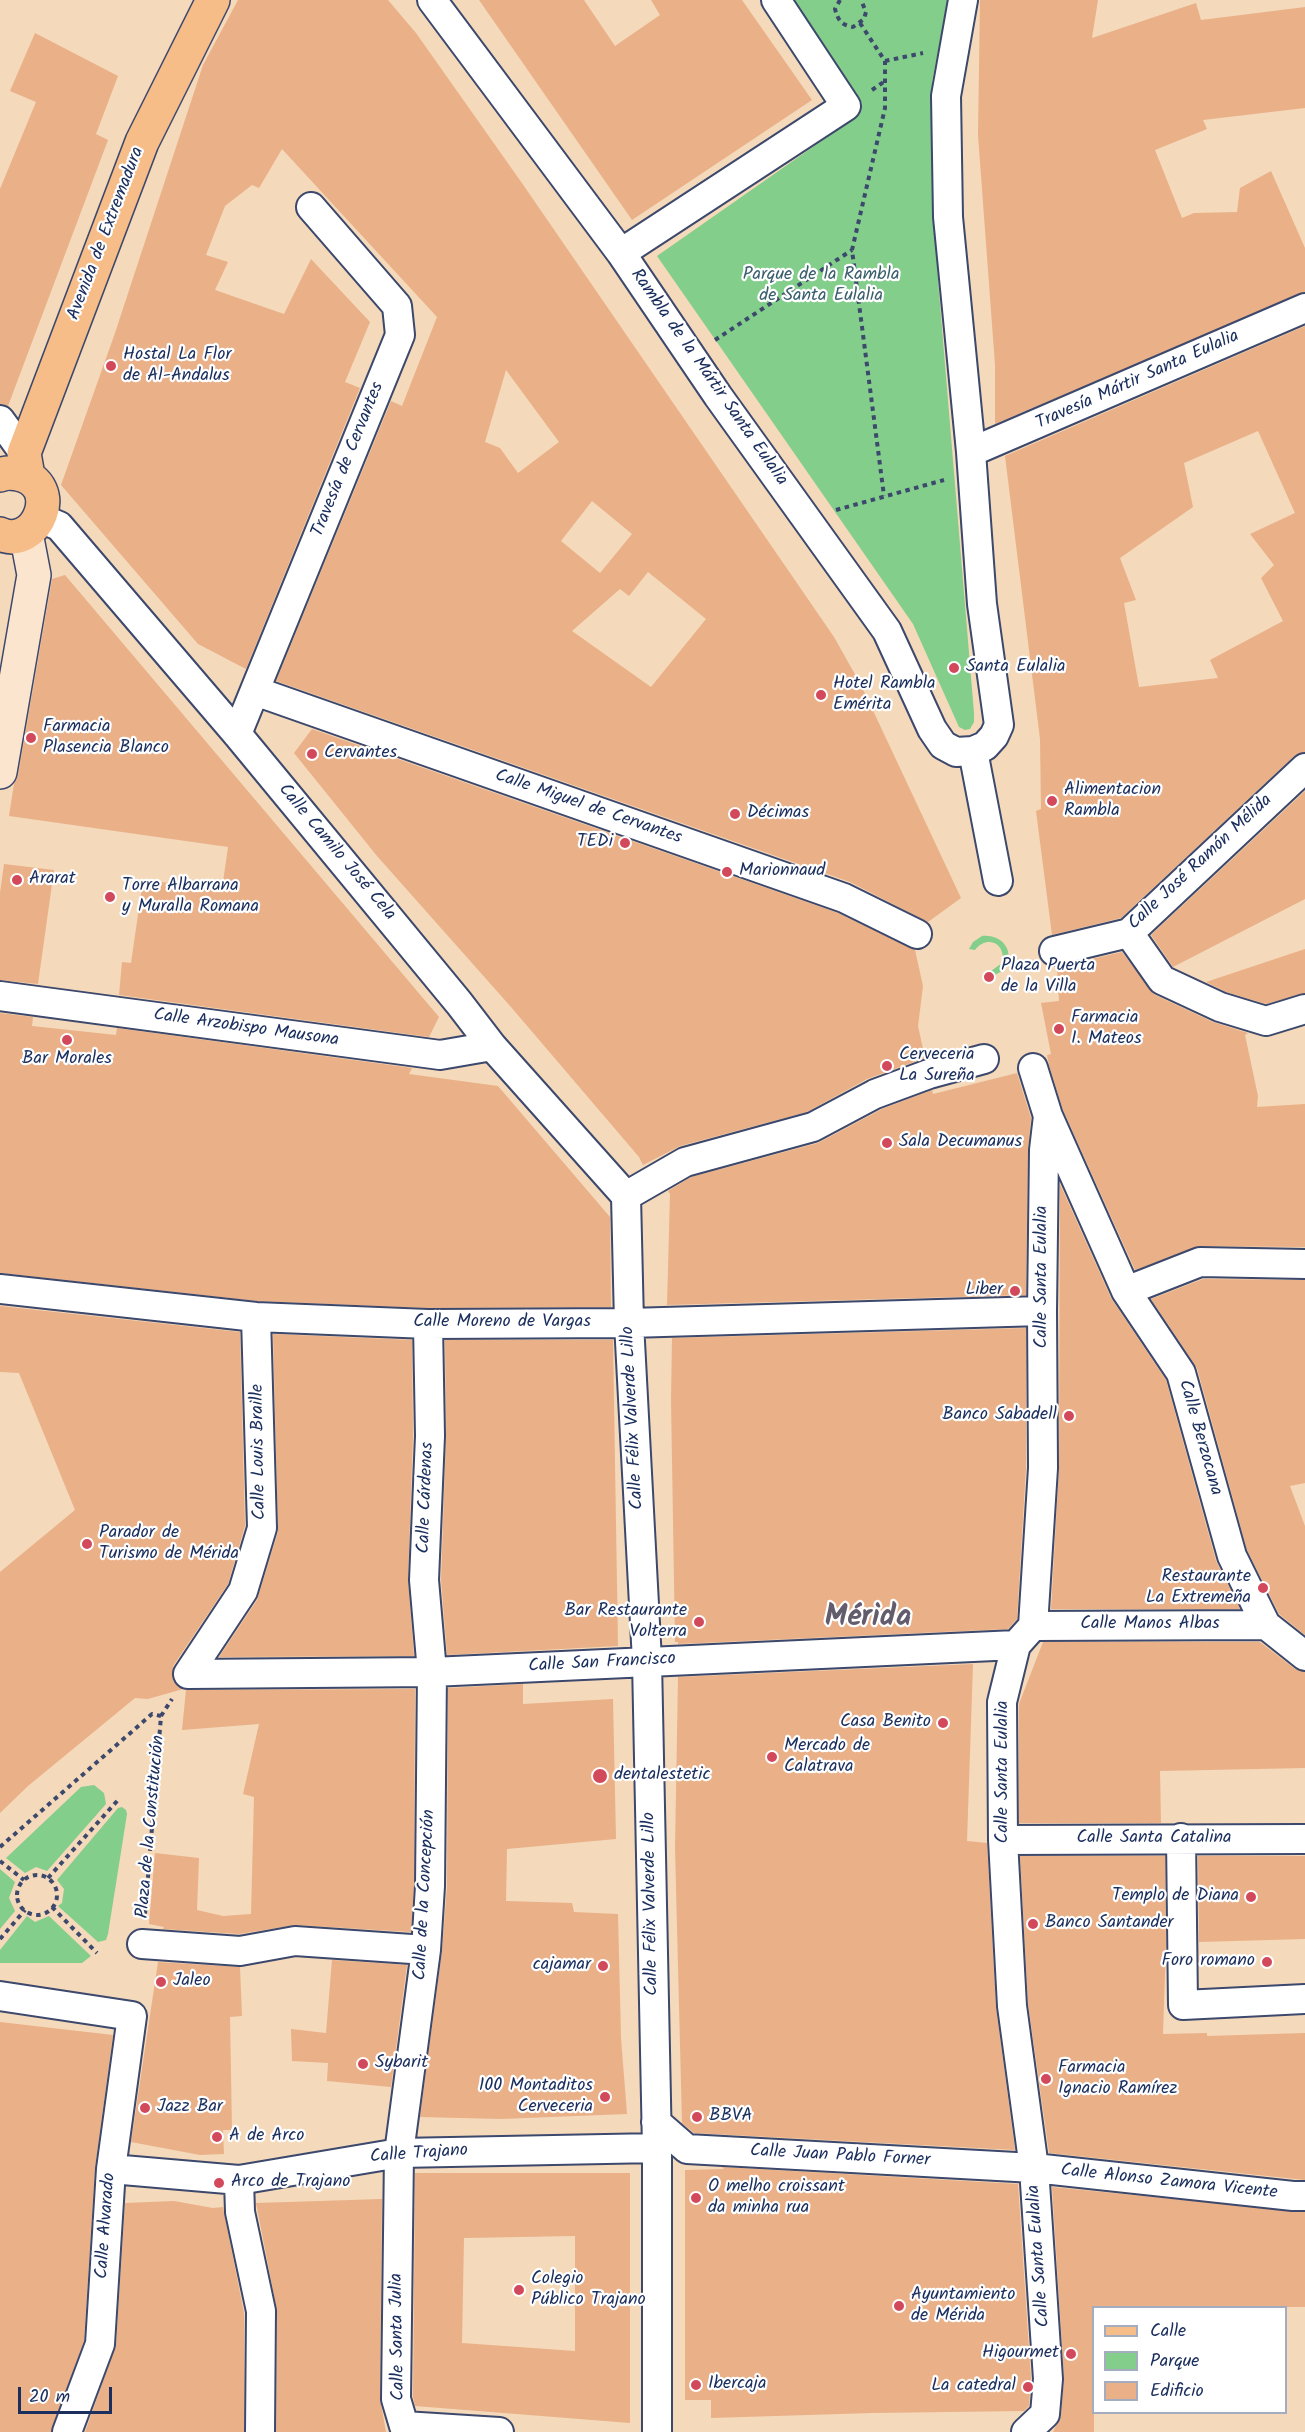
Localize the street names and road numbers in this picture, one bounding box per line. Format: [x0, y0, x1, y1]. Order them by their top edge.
street label: Avenida de Extremadura [64, 144, 150, 324]
street label: Rambla de la Mártir Santa Eulalia [625, 265, 791, 491]
street label: Travesía Mártir Santa Eulalia [1033, 326, 1243, 436]
street label: Travesía de Cervantes [308, 380, 390, 540]
street label: Calle Miguel de Cervantes [492, 766, 684, 850]
street label: Calle Camilo José Cela [272, 780, 400, 926]
street label: Calle José Ramón Mélida [1124, 791, 1278, 935]
street label: Calle Arzobispo Mausona [152, 1005, 340, 1053]
street label: Calle Santa Eulalia [1032, 1206, 1054, 1348]
street label: Calle Moreno de Vargas [413, 1312, 591, 1334]
street label: Calle Félix Valverde Lillo [618, 1326, 650, 1510]
street label: Calle Berzocana [1172, 1378, 1226, 1498]
street label: Calle Louis Braille [248, 1384, 272, 1520]
street label: Calle Cárdenas [414, 1442, 440, 1554]
street label: Calle Manos Albas [1080, 1614, 1220, 1636]
street label: Calle San Francisco [528, 1649, 676, 1679]
street label: Calle Santa Eulalia [993, 1701, 1015, 1843]
street label: Plaza de la Constitución [133, 1735, 171, 1919]
street label: Calle de la Concepción [411, 1809, 441, 1981]
street label: Calle Félix Valverde Lillo [640, 1812, 664, 1996]
street label: Calle Santa Catalina [1077, 1828, 1231, 1850]
street label: Calle Trajano [369, 2141, 469, 2169]
street label: Calle Juan Pablo Forner [749, 2141, 931, 2173]
street label: Calle Alonso Zamora Vicente [1060, 2161, 1278, 2205]
street label: Calle Alvarado [93, 2172, 121, 2280]
street label: Calle Santa Eulalia [1024, 2184, 1056, 2328]
street label: Calle Santa Julia [387, 2273, 411, 2401]

